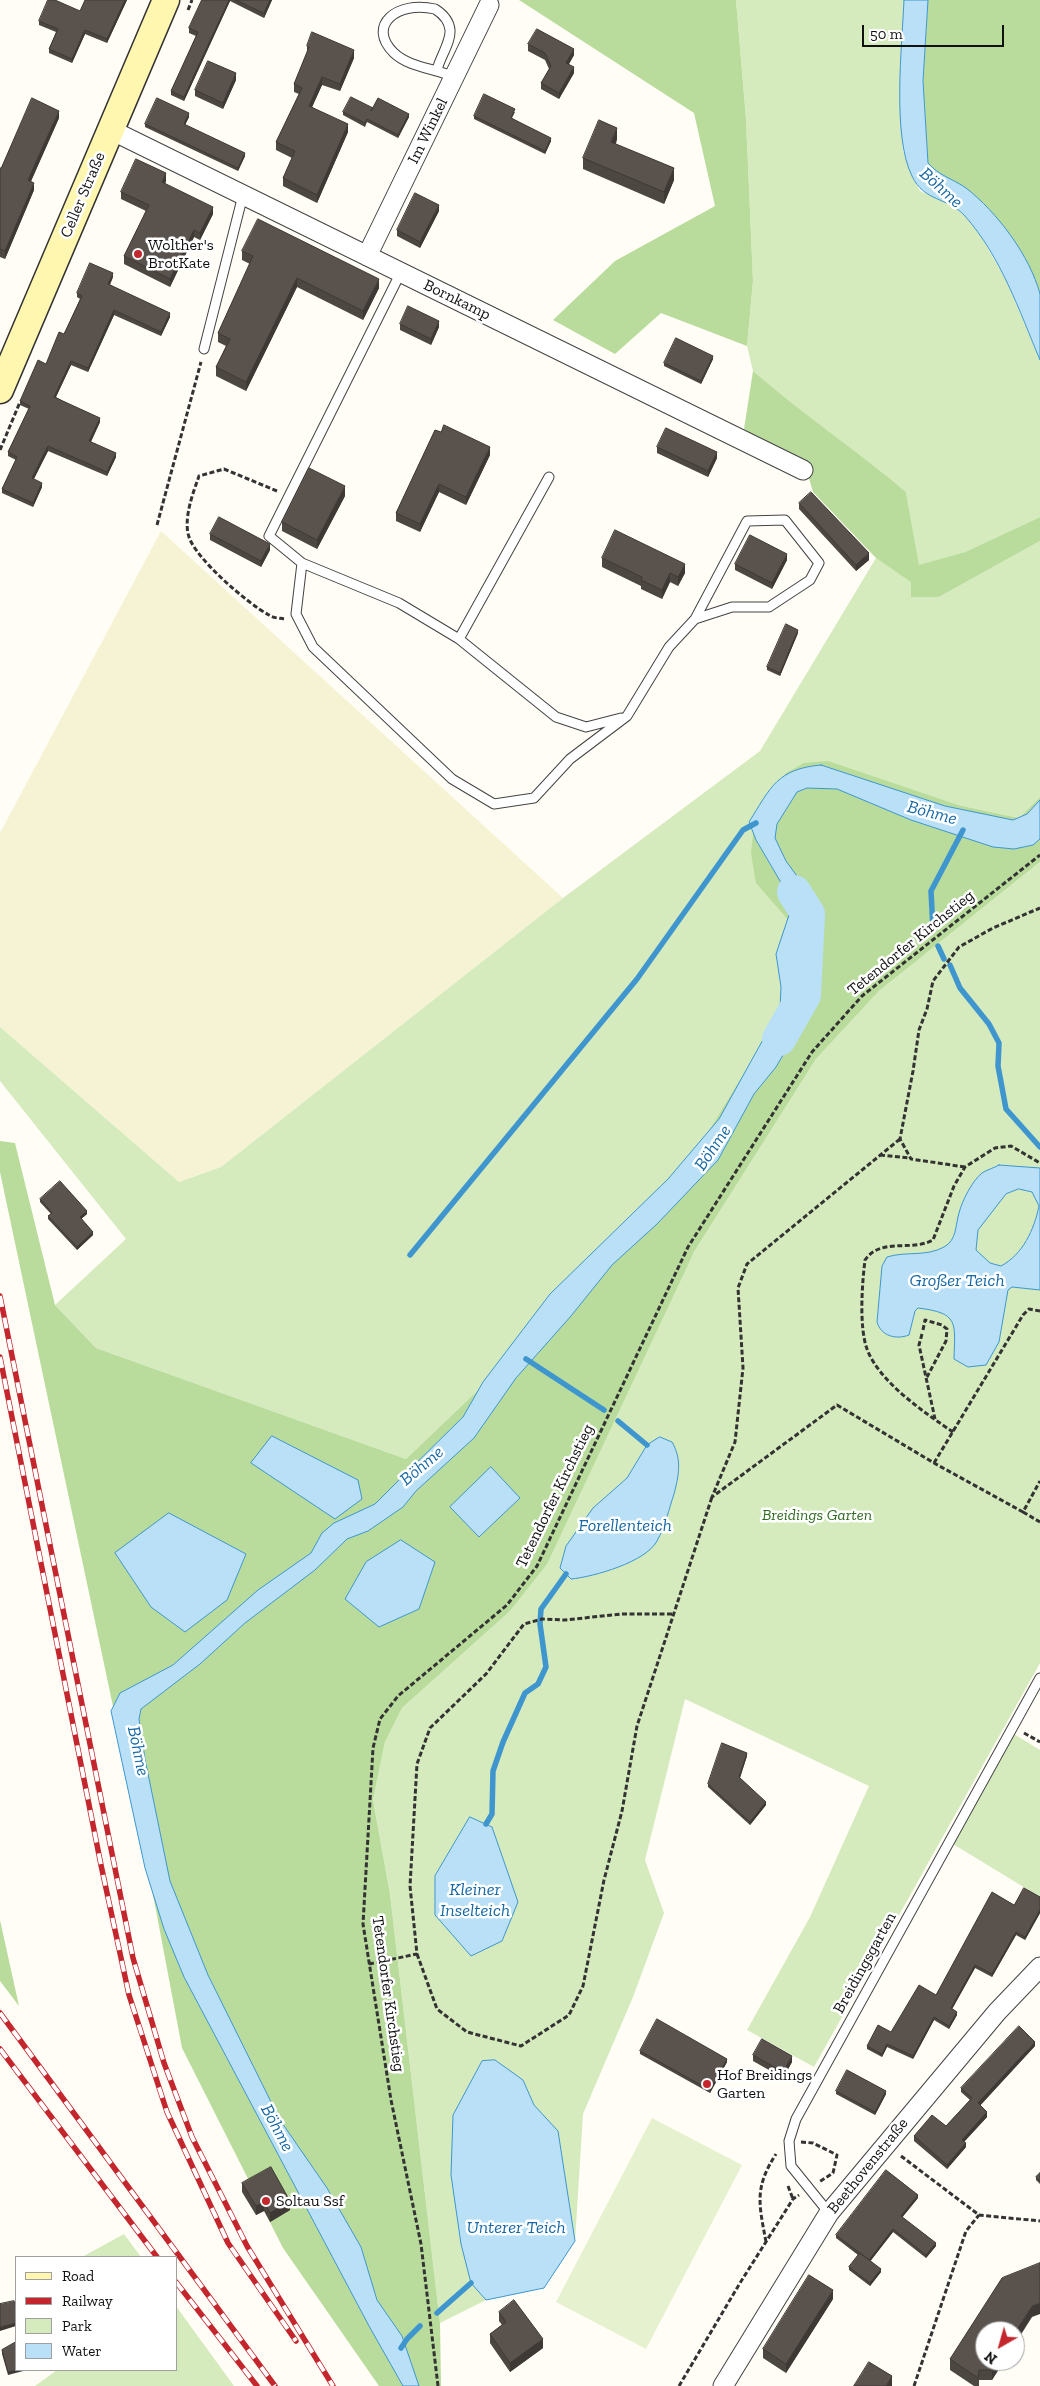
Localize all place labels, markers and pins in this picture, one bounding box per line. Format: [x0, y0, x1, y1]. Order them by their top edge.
place label: Wolther's BrotKate [148, 235, 214, 273]
marker: Wolther's BrotKate [132, 248, 144, 260]
place label: Hof Breidings Garten [717, 2065, 812, 2103]
marker: Hof Breidings Garten [701, 2078, 713, 2090]
place label: Soltau Ssf [276, 2191, 344, 2211]
marker: Soltau Ssf [260, 2195, 272, 2207]

